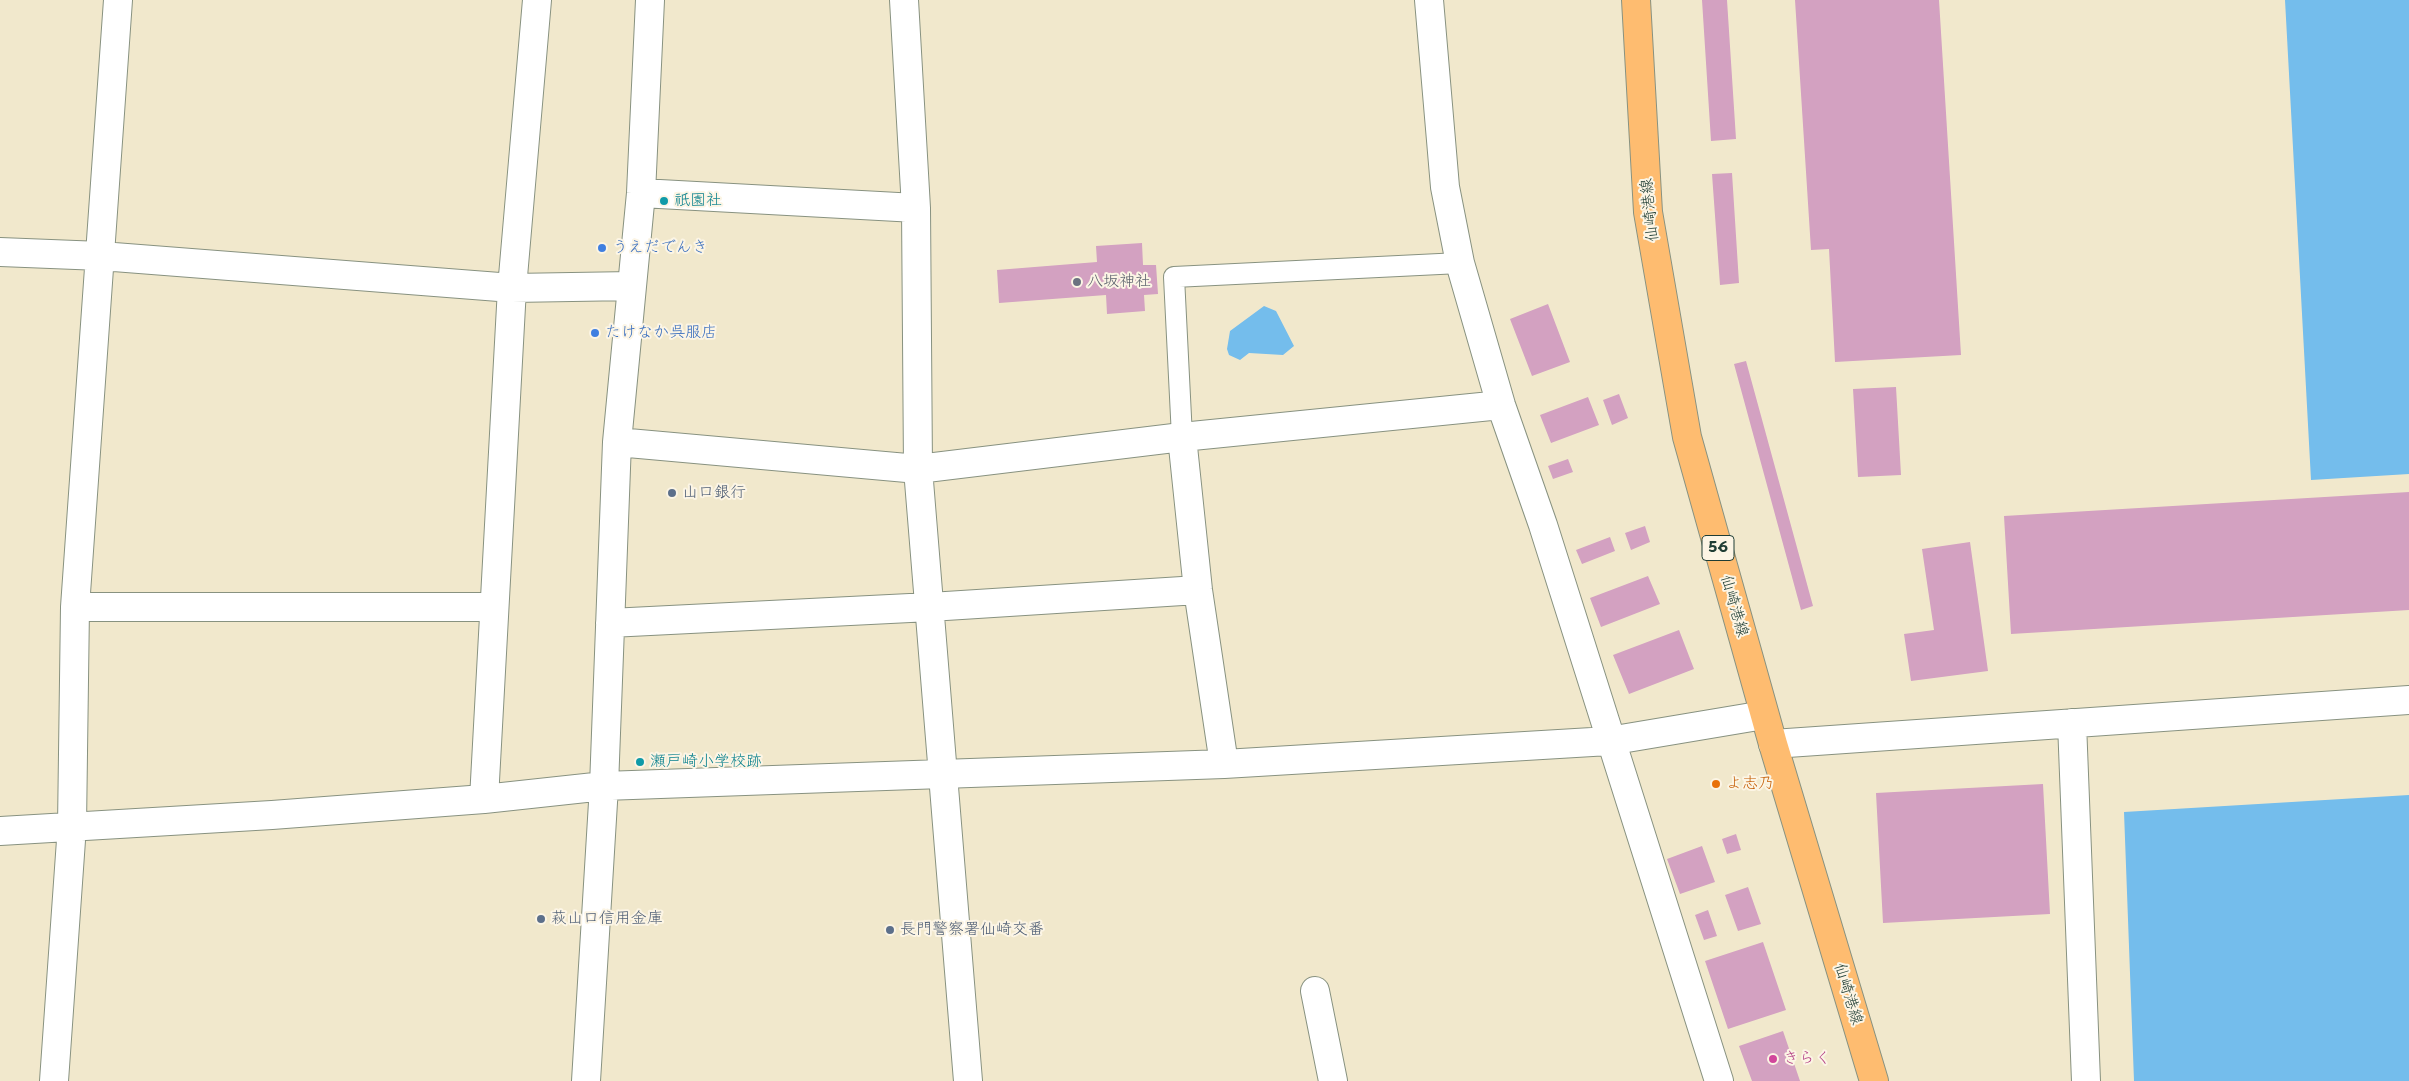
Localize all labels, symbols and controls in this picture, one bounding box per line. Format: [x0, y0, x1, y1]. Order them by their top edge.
street label: 仙崎港線 [1637, 177, 1663, 243]
place label: 祇園社 [674, 191, 722, 211]
marker: 祇園社 [658, 195, 670, 207]
place label: うえだでんき [612, 238, 708, 258]
marker: うえだでんき [596, 242, 608, 254]
place label: 八坂神社 [1087, 272, 1151, 292]
marker: 八坂神社 [1071, 276, 1083, 288]
place label: たけなか呉服店 [605, 323, 717, 343]
marker: たけなか呉服店 [589, 327, 601, 339]
place label: 山口銀行 [682, 483, 746, 503]
marker: 山口銀行 [666, 487, 678, 499]
road number: 56 [1702, 536, 1734, 560]
street label: 仙崎港線 [1716, 573, 1752, 639]
place label: 瀬戸崎小学校跡 [650, 752, 762, 772]
marker: 瀬戸崎小学校跡 [634, 756, 646, 768]
place label: よ志乃 [1726, 774, 1774, 794]
marker: よ志乃 [1710, 778, 1722, 790]
place label: 萩山口信用金庫 [551, 909, 663, 929]
marker: 萩山口信用金庫 [535, 913, 547, 925]
place label: 長門警察署仙崎交番 [900, 920, 1044, 940]
marker: 長門警察署仙崎交番 [884, 924, 896, 936]
street label: 仙崎港線 [1829, 961, 1867, 1027]
place label: きらく [1783, 1049, 1831, 1069]
marker: きらく [1767, 1053, 1779, 1065]

